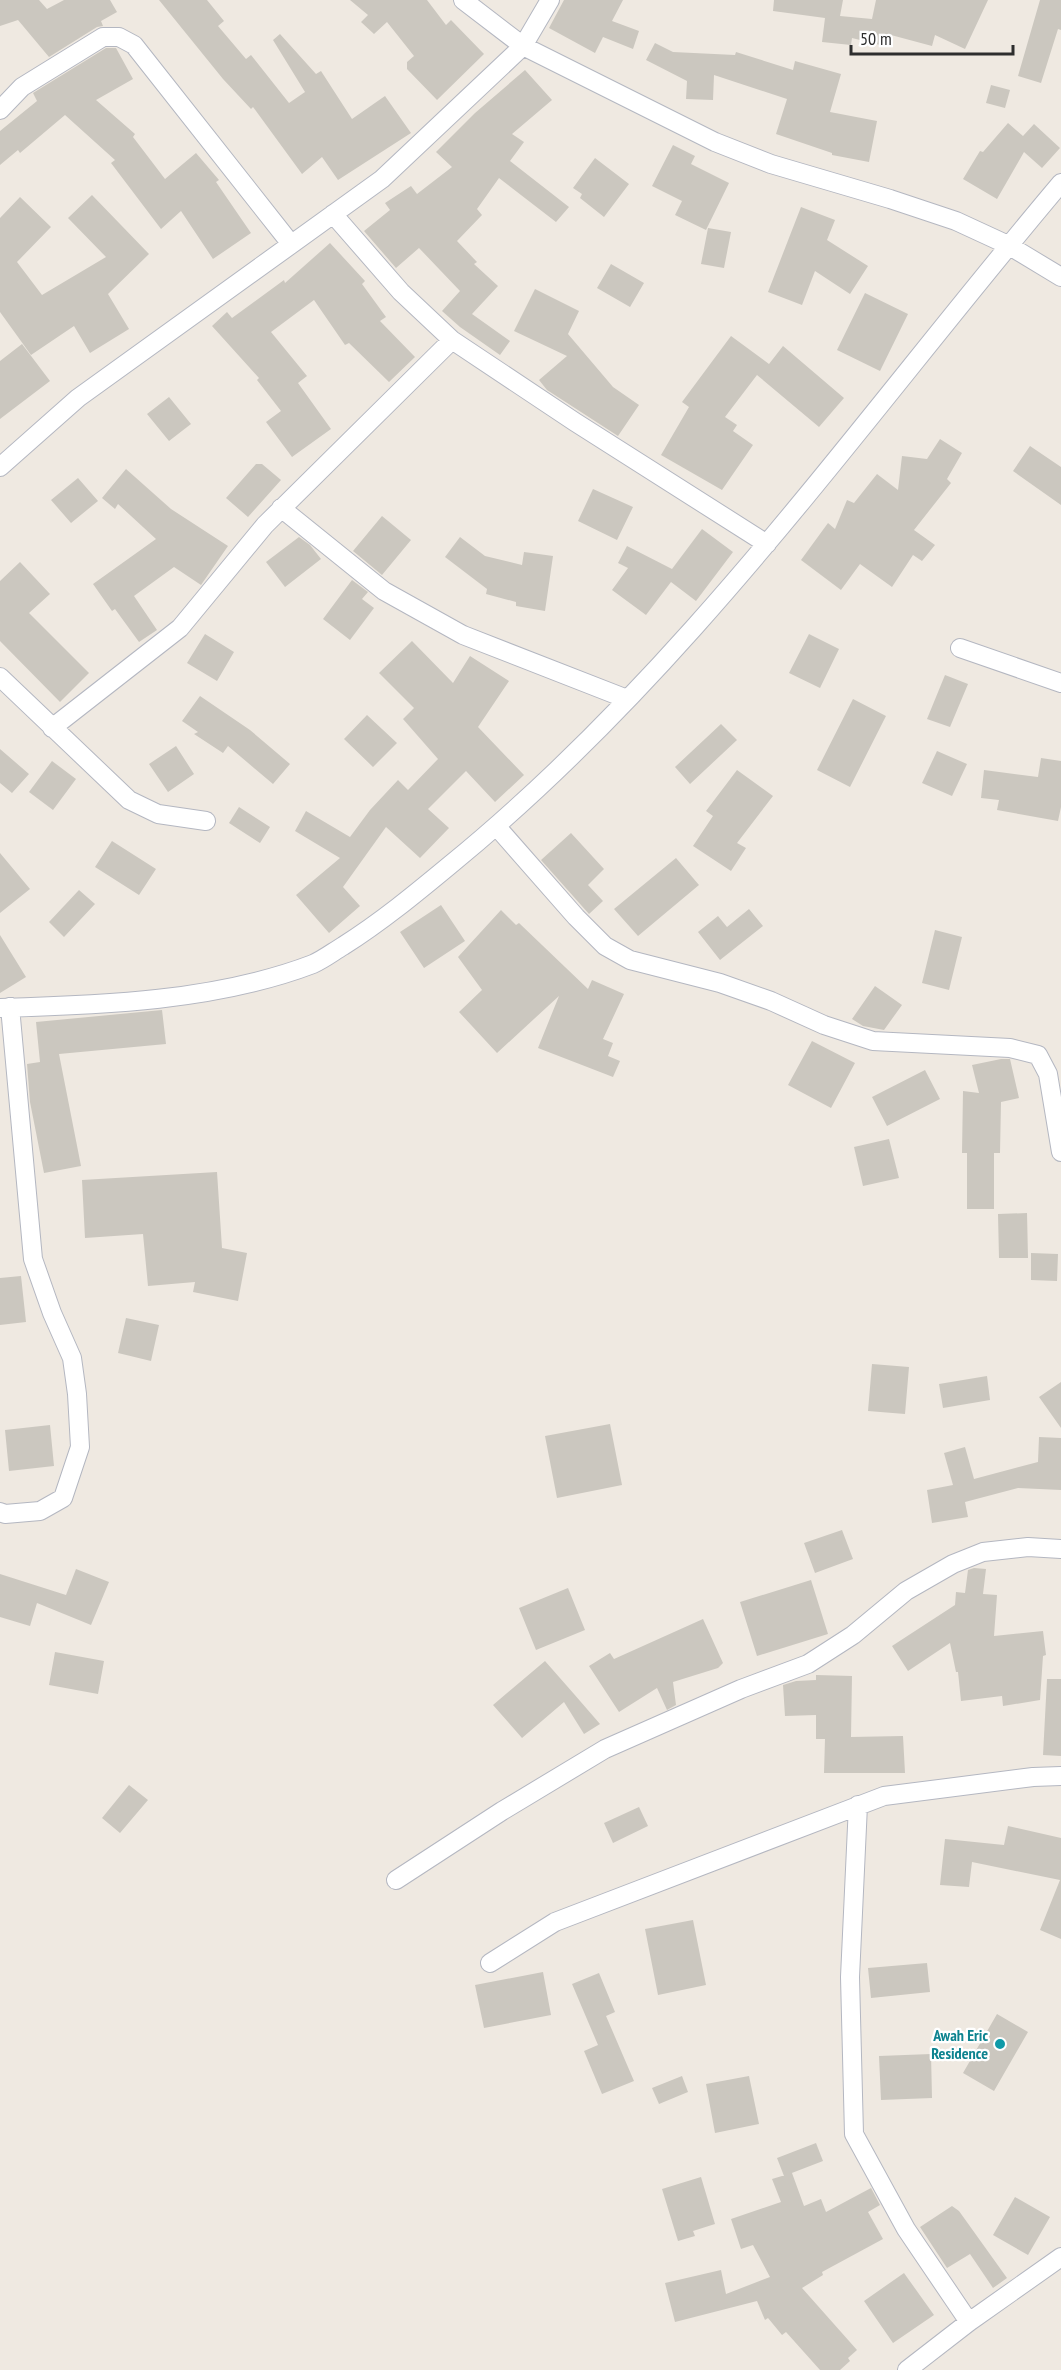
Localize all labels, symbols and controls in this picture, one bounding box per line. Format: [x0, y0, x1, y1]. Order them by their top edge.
scale bar [851, 18, 1013, 56]
text: 50 m [860, 27, 892, 50]
place label: Awah Eric Residence [931, 2025, 988, 2063]
marker: Awah Eric Residence [993, 2037, 1007, 2051]

